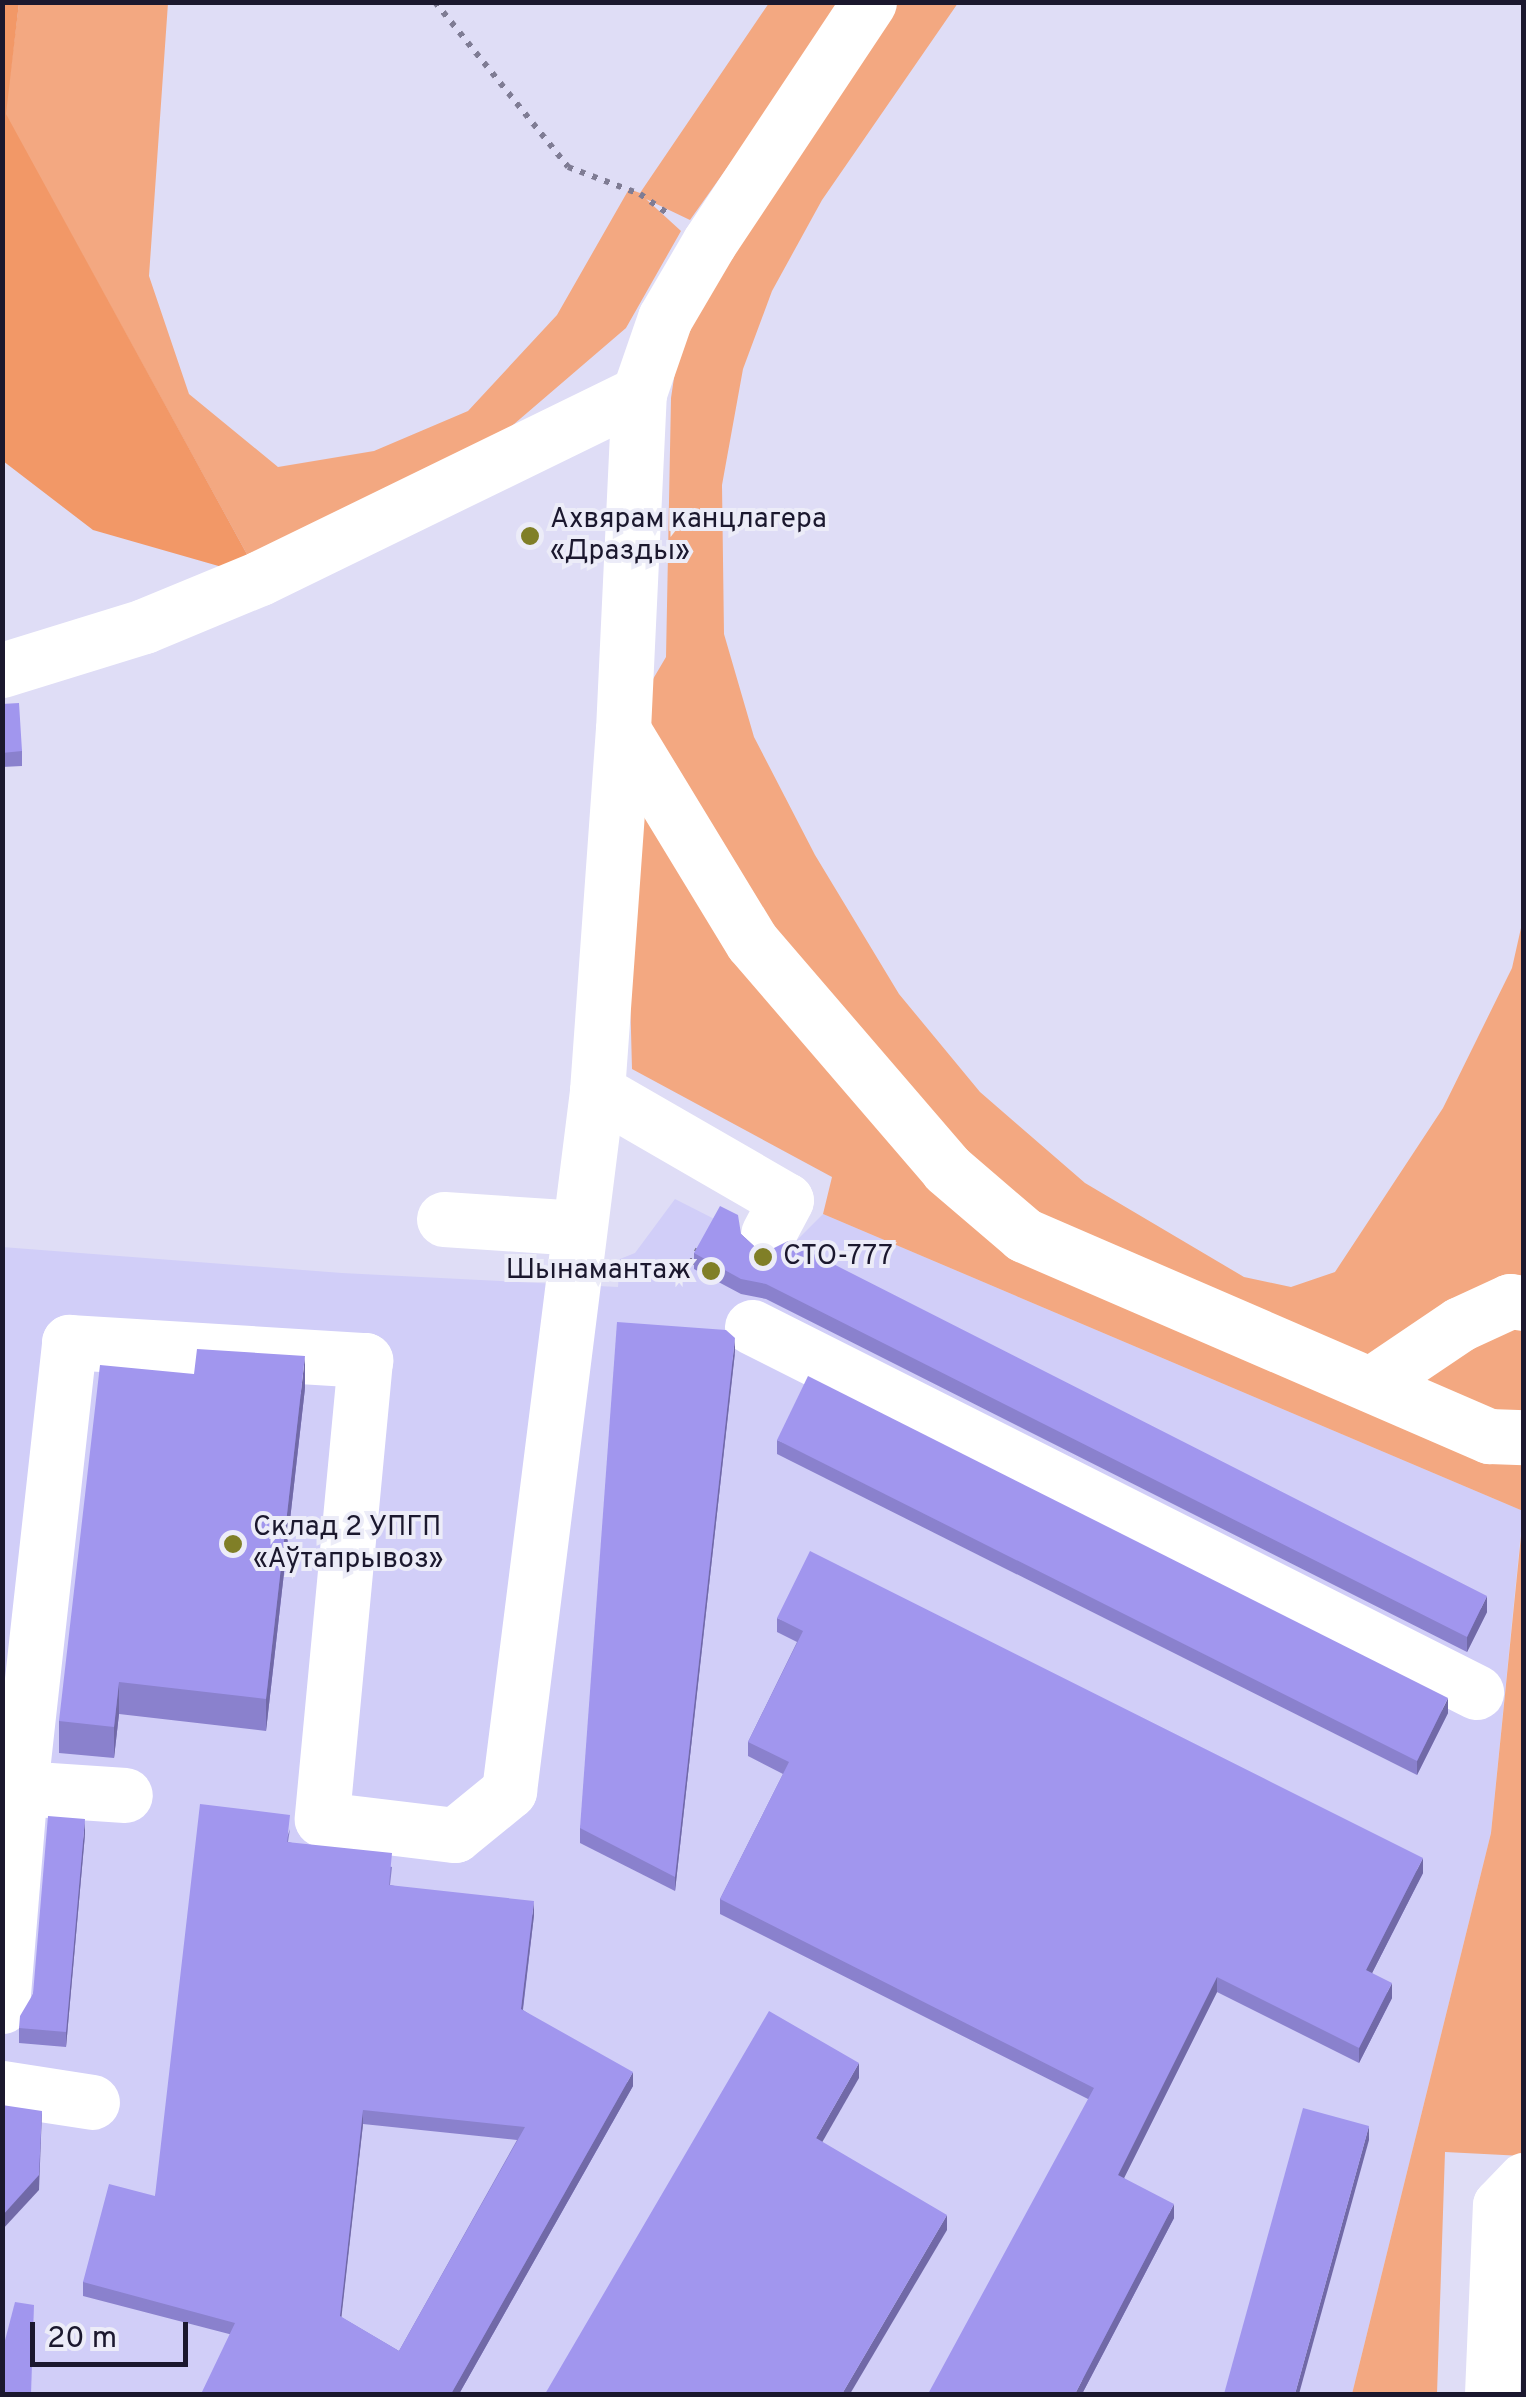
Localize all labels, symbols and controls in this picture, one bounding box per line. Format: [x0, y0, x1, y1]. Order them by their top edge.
place label: Ахвярам канцлагера «Дразды» [550, 503, 827, 569]
marker: Ахвярам канцлагера «Дразды» [519, 525, 541, 547]
place label: СТО-777 [783, 1240, 893, 1274]
marker: СТО-777 [752, 1246, 774, 1268]
place label: Шынамантаж [506, 1254, 691, 1288]
marker: Шынамантаж [700, 1260, 722, 1282]
place label: Склад 2 УПГП «Аўтапрывоз» [253, 1511, 443, 1577]
marker: Склад 2 УПГП «Аўтапрывоз» [222, 1533, 244, 1555]
scale bar [35, 2302, 192, 2364]
text: 20 m [47, 2321, 117, 2358]

